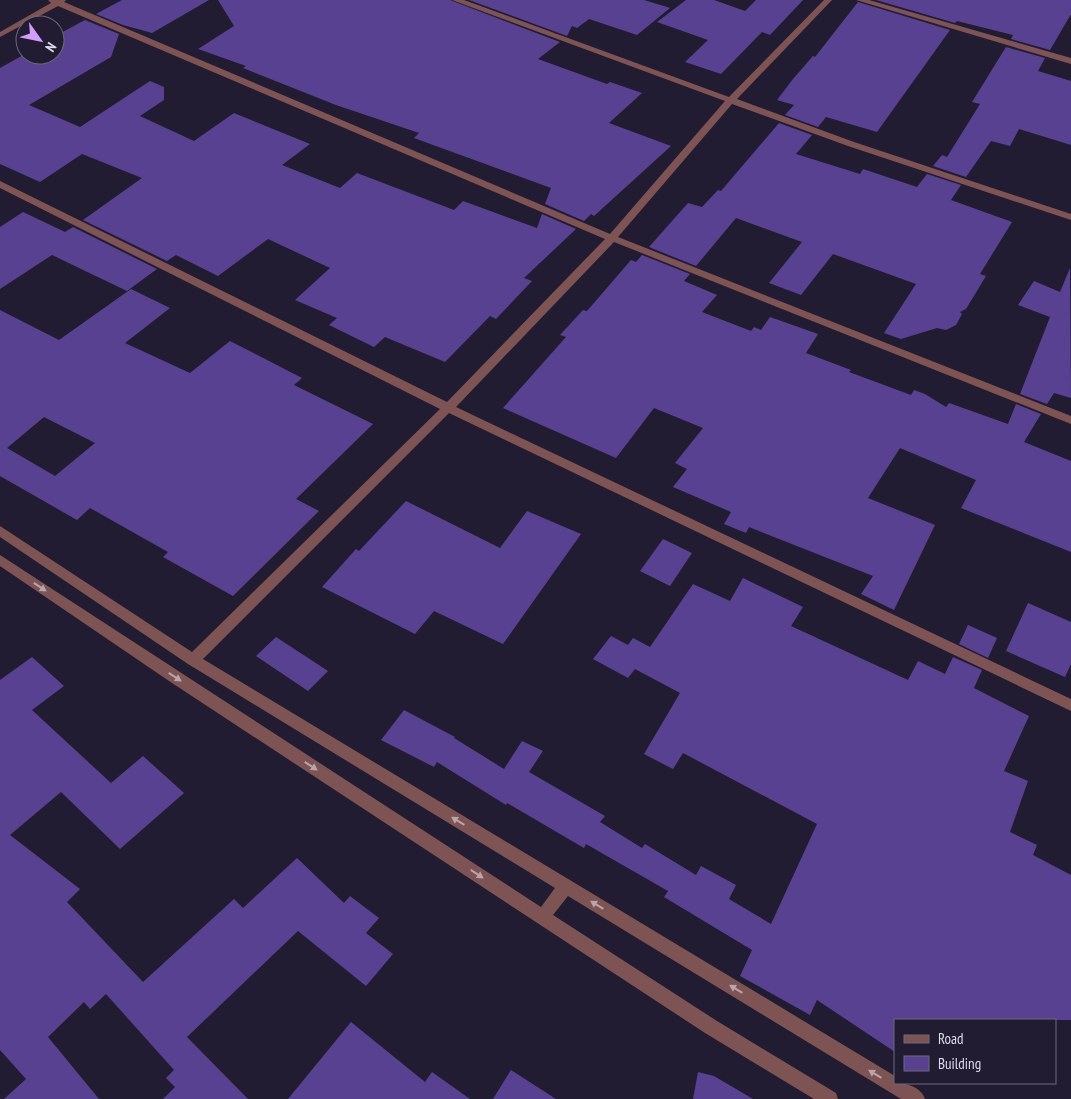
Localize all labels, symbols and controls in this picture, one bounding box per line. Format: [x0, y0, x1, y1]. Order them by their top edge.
north arrow [15, 15, 65, 65]
text: N [41, 39, 61, 55]
one-way arrow [34, 582, 47, 592]
one-way arrow [169, 673, 182, 682]
one-way arrow [305, 761, 318, 771]
one-way arrow [452, 816, 465, 825]
one-way arrow [470, 869, 484, 879]
one-way arrow [591, 901, 604, 910]
one-way arrow [730, 985, 743, 994]
legend [894, 1019, 1056, 1084]
text: Road [938, 1029, 964, 1048]
text: Building [938, 1054, 981, 1073]
one-way arrow [869, 1069, 882, 1078]

